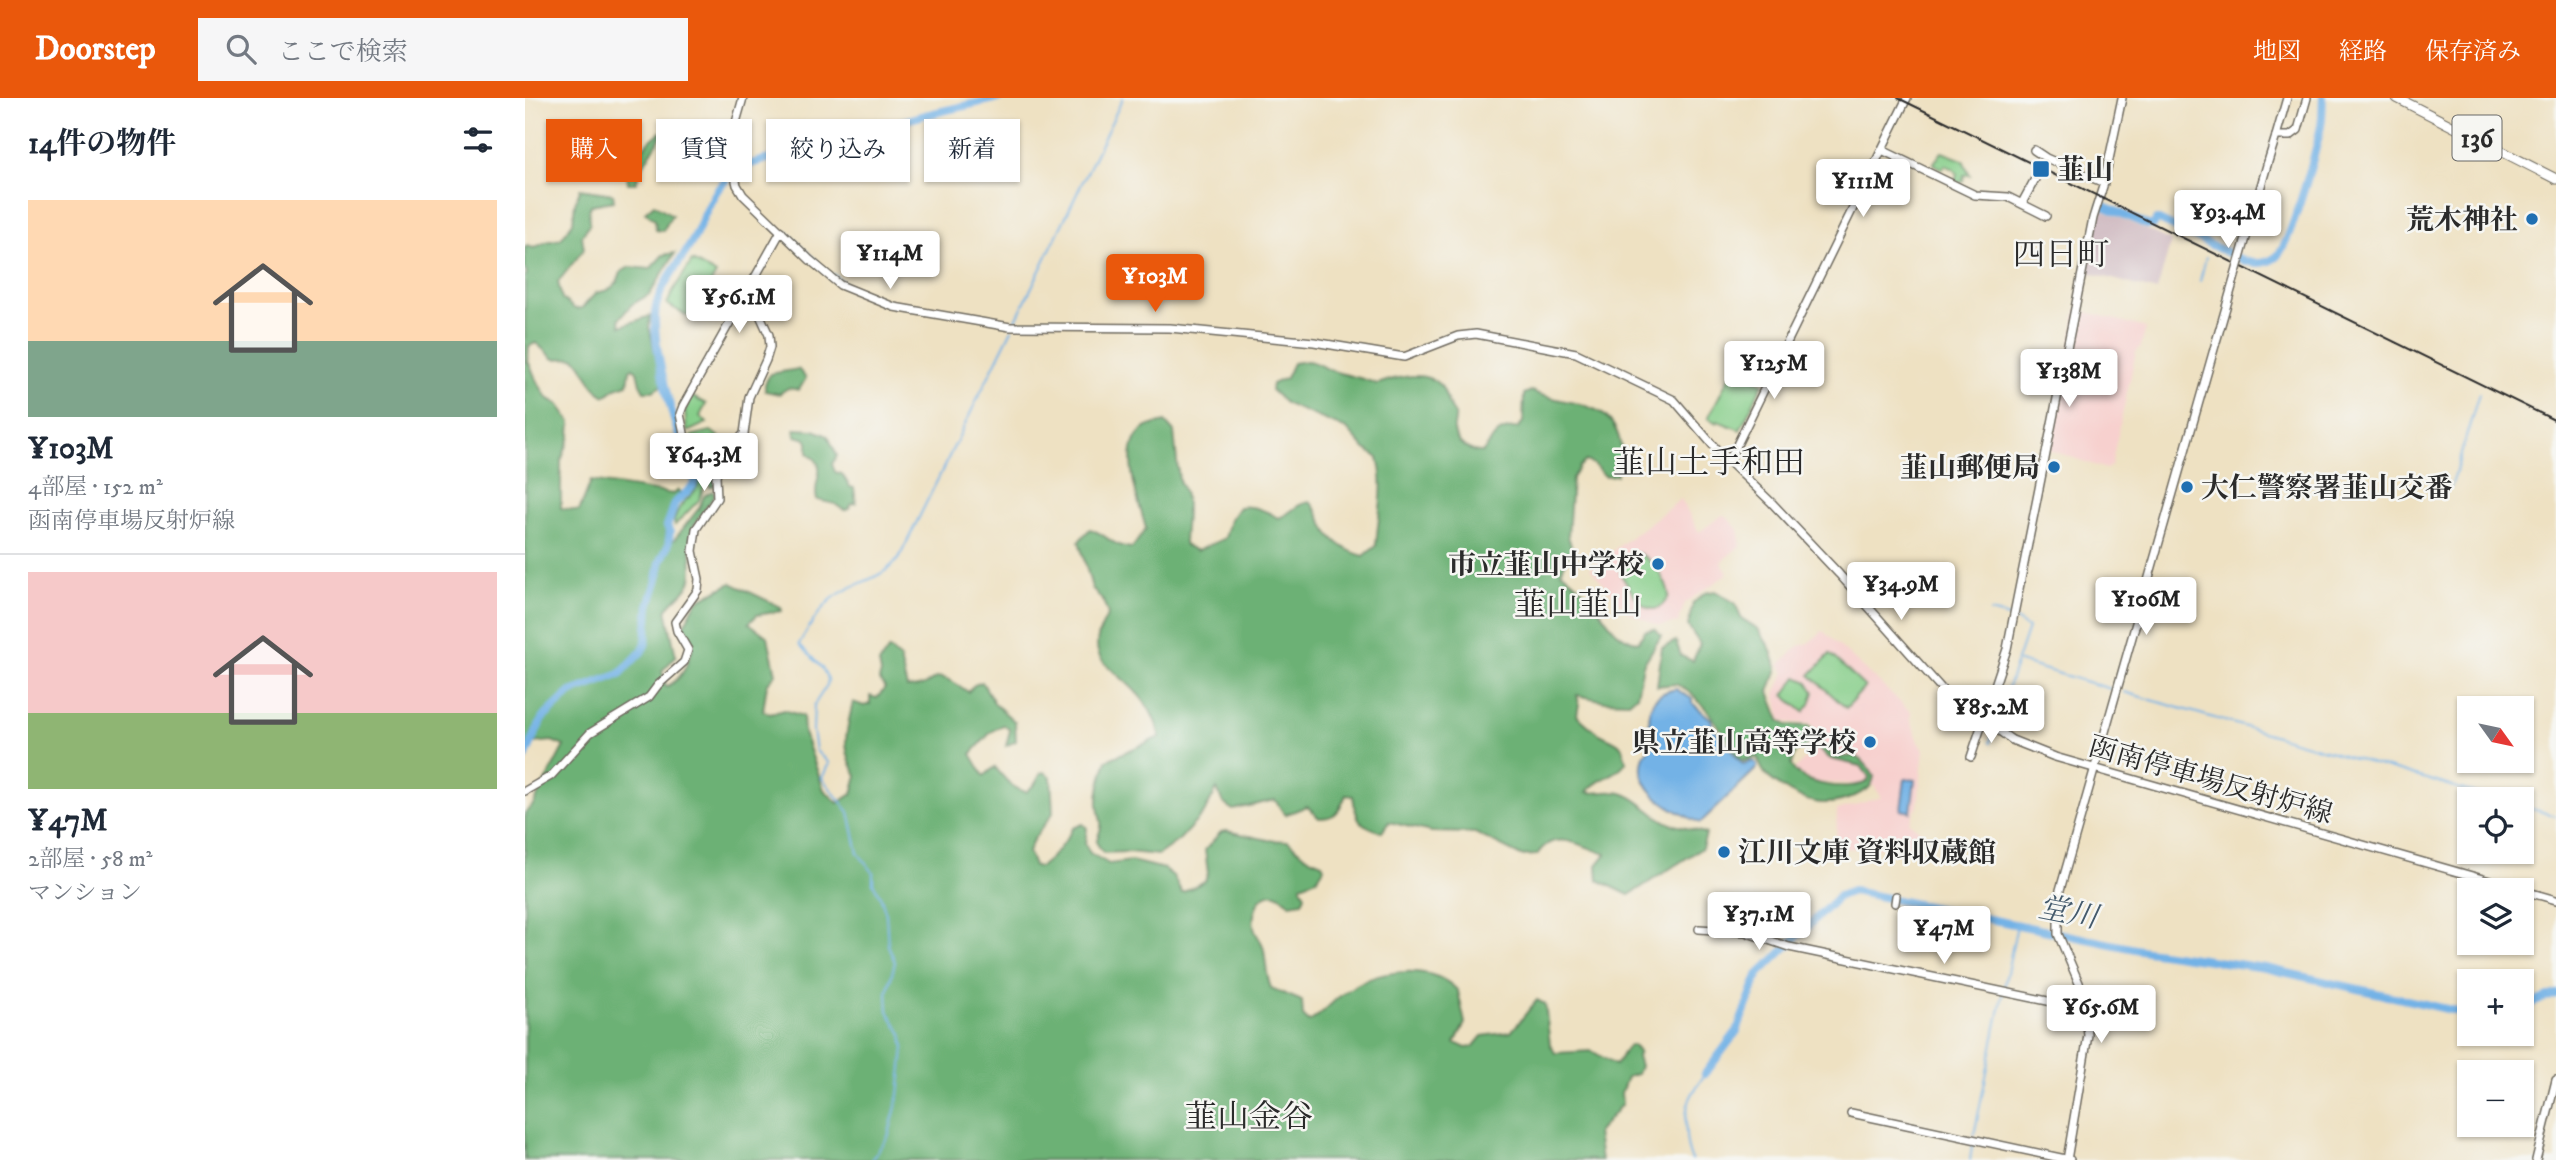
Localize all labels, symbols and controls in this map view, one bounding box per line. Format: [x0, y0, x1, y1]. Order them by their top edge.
search box [198, 18, 688, 81]
text: Doorstep [35, 29, 156, 70]
icon: search [222, 30, 260, 68]
text: ここで検索 [278, 36, 408, 69]
text: 地図 [2253, 37, 2301, 67]
text: 経路 [2339, 37, 2387, 67]
text: 保存済み [2425, 37, 2521, 67]
road number: 136 [2452, 116, 2501, 160]
chip: 購入 [546, 119, 642, 182]
chip: 賃貸 [656, 119, 752, 182]
chip: 絞り込み [766, 119, 910, 182]
chip: 新着 [924, 119, 1020, 182]
icon: filters [459, 121, 497, 159]
text: 14件の物件 [28, 126, 176, 163]
place label: 韮山 [2057, 153, 2113, 188]
pin: ¥111M [1814, 159, 1912, 219]
marker: 韮山 [2031, 159, 2051, 179]
text: ¥111M [1832, 167, 1894, 196]
pin: ¥93.4M [2171, 190, 2285, 250]
text: ¥93.4M [2190, 198, 2266, 227]
place label: 荒木神社 [2406, 203, 2518, 238]
marker: 荒木神社 [2524, 211, 2540, 227]
pin: ¥114M [841, 232, 939, 291]
district label: 四日町 [2013, 236, 2109, 276]
text: ¥114M [857, 239, 923, 268]
icon: home [200, 245, 326, 371]
pin: ¥103M [1106, 254, 1204, 314]
text: ¥103M [1122, 262, 1188, 291]
pin: ¥56.1M [682, 275, 796, 335]
text: ¥56.1M [702, 283, 776, 312]
pin: ¥125M [1725, 342, 1823, 401]
text: ¥125M [1740, 349, 1808, 378]
pin: ¥138M [2020, 350, 2118, 409]
text: ¥138M [2037, 357, 2102, 386]
text: ¥103M [28, 431, 114, 468]
pin: ¥64.3M [647, 434, 761, 493]
text: ¥64.3M [666, 441, 742, 470]
district label: 韮山土手和田 [1613, 444, 1805, 484]
place label: 韮山郵便局 [1900, 451, 2040, 486]
marker: 韮山郵便局 [2046, 459, 2062, 475]
place label: 大仁警察署韮山交番 [2201, 471, 2453, 506]
text: 4部屋 · 152 m² [28, 473, 163, 502]
marker: 大仁警察署韮山交番 [2179, 479, 2195, 495]
text: 函南停車場反射炉線 [28, 507, 235, 536]
place label: 市立韮山中学校 [1448, 548, 1644, 583]
marker: 市立韮山中学校 [1650, 556, 1666, 572]
pin: ¥34.9M [1844, 562, 1958, 622]
text: ¥34.9M [1863, 570, 1939, 599]
pin: ¥106M [2097, 578, 2195, 637]
text: ¥106M [2111, 585, 2181, 614]
district label: 韮山韮山 [1514, 586, 1642, 626]
icon: home [200, 617, 326, 743]
pin: ¥85.2M [1934, 686, 2048, 745]
text: ¥85.2M [1953, 693, 2029, 722]
north arrow [2457, 696, 2534, 774]
map controls [2457, 696, 2534, 1137]
place label: 県立韮山高等学校 [1632, 726, 1856, 761]
street label: 函南停車場反射炉線 [2085, 729, 2337, 832]
marker: 県立韮山高等学校 [1862, 734, 1878, 750]
button: locate [2457, 787, 2534, 864]
text: ¥47M [28, 803, 108, 840]
place label: 江川文庫 資料収蔵館 [1738, 836, 1996, 871]
marker: 江川文庫 資料収蔵館 [1716, 844, 1732, 860]
text: 2部屋 · 58 m² [28, 845, 153, 874]
button: layers [2457, 878, 2534, 955]
text: マンション [28, 879, 142, 908]
water label: 堂川 [2035, 890, 2104, 938]
pin: ¥37.1M [1702, 892, 1816, 952]
text: ¥37.1M [1724, 900, 1794, 929]
pin: ¥47M [1903, 906, 1985, 966]
text: ¥47M [1913, 914, 1975, 943]
button: + [2457, 969, 2534, 1046]
pin: ¥65.6M [2044, 986, 2158, 1045]
text: ¥65.6M [2063, 993, 2139, 1022]
button: − [2457, 1060, 2534, 1137]
district label: 韮山金谷 [1185, 1098, 1313, 1138]

